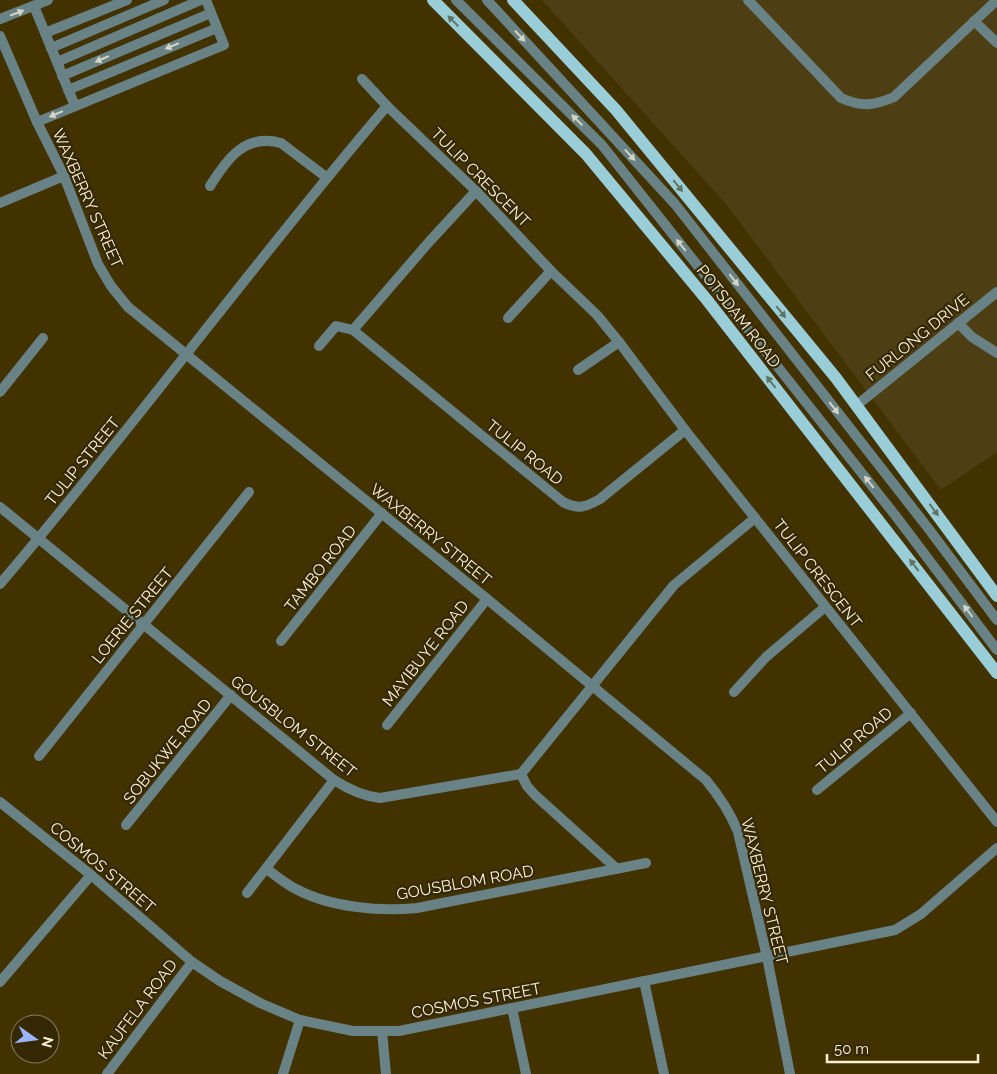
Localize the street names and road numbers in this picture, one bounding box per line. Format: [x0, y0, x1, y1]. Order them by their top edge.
street label: TULIP CRESCENT [427, 124, 534, 231]
street label: WAXBERRY STREET [48, 126, 127, 271]
street label: POTSDAM ROAD [693, 261, 785, 372]
street label: FURLONG DRIVE [862, 290, 973, 385]
street label: TULIP STREET [41, 413, 124, 509]
street label: TULIP ROAD [483, 416, 567, 489]
street label: WAXBERRY STREET [366, 480, 495, 589]
street label: TULIP CRESCENT [769, 515, 866, 632]
street label: TAMBO ROAD [281, 521, 360, 615]
street label: LOERIE STREET [88, 563, 177, 667]
street label: MAYIBUYE ROAD [378, 597, 473, 710]
street label: GOUSBLOM STREET [227, 671, 360, 781]
street label: SOBUKWE ROAD [119, 695, 216, 808]
street label: TULIP ROAD [813, 703, 896, 778]
street label: WAXBERRY STREET [737, 816, 792, 967]
street label: COSMOS STREET [46, 818, 159, 917]
street label: GOUSBLOM ROAD [395, 861, 535, 904]
street label: KAUFELA ROAD [94, 956, 181, 1063]
street label: COSMOS STREET [410, 979, 543, 1022]

